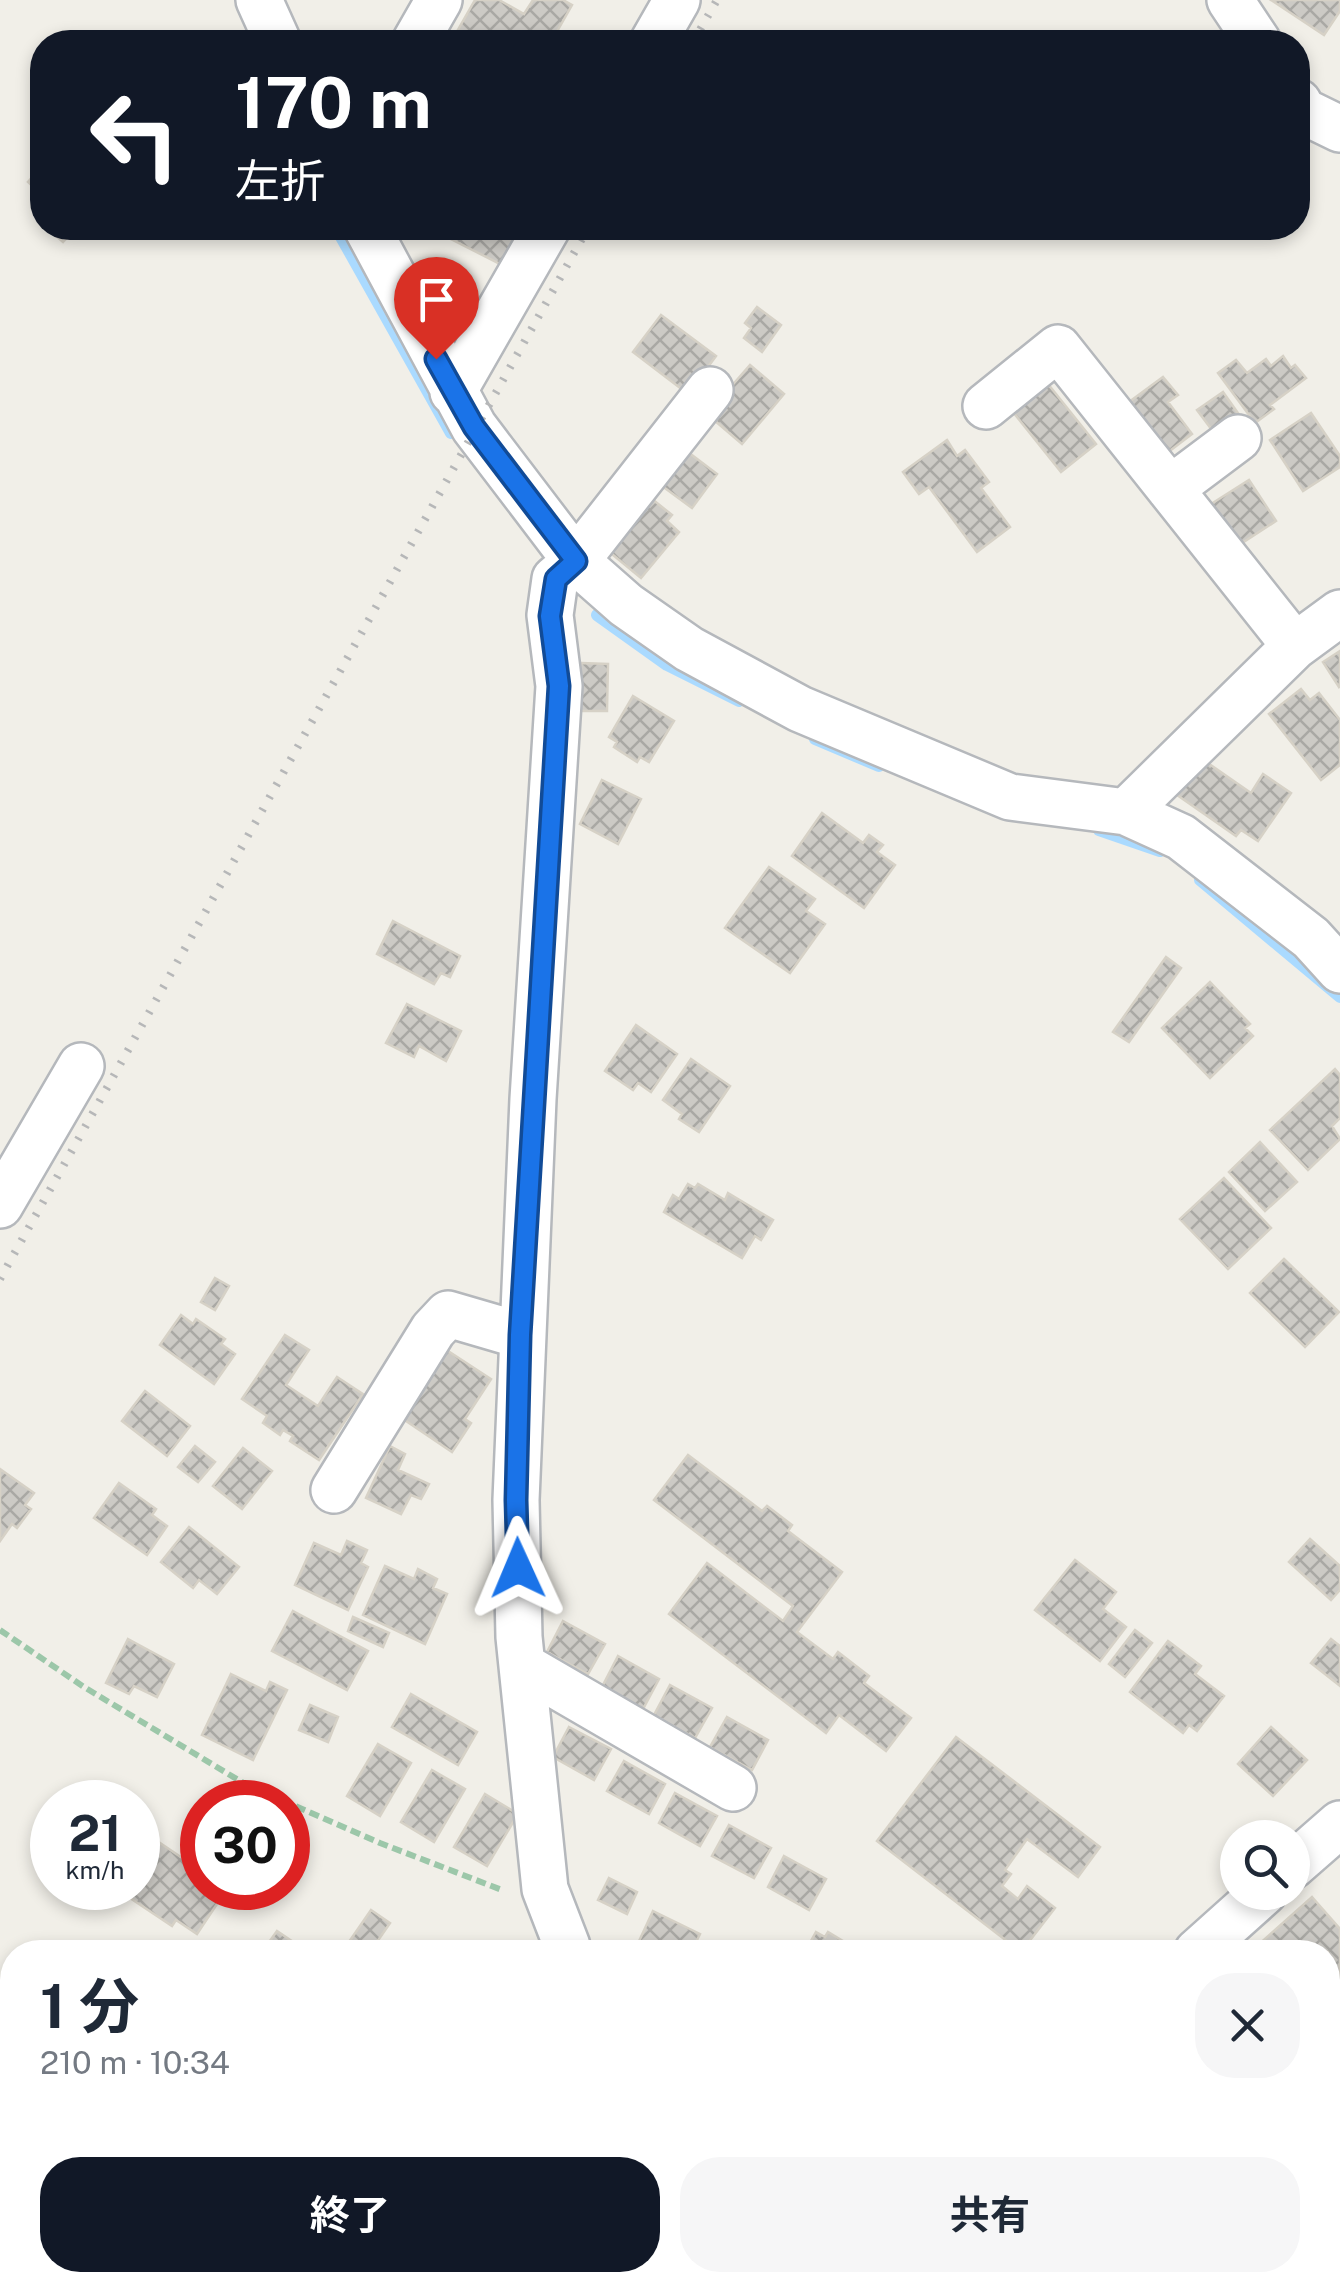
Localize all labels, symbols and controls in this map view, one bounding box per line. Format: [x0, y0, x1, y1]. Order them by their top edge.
text: 170 m [235, 61, 432, 144]
icon: left [70, 70, 200, 200]
text: 左折 [235, 154, 325, 207]
pin [394, 257, 479, 360]
icon: arrive [409, 272, 464, 327]
position arrow [466, 1516, 570, 1620]
speed limit sign: 30 [180, 1780, 310, 1910]
text: 21 [68, 1803, 122, 1862]
map controls [1220, 1820, 1310, 1910]
button: search [1220, 1820, 1310, 1910]
text: km/h [66, 1855, 124, 1885]
text: 1 分 [40, 1971, 139, 2042]
button: close [1195, 1973, 1300, 2078]
text: 210 m · 10:34 [40, 2044, 230, 2081]
button: 終了 [40, 2157, 660, 2272]
button: 共有 [680, 2157, 1300, 2272]

